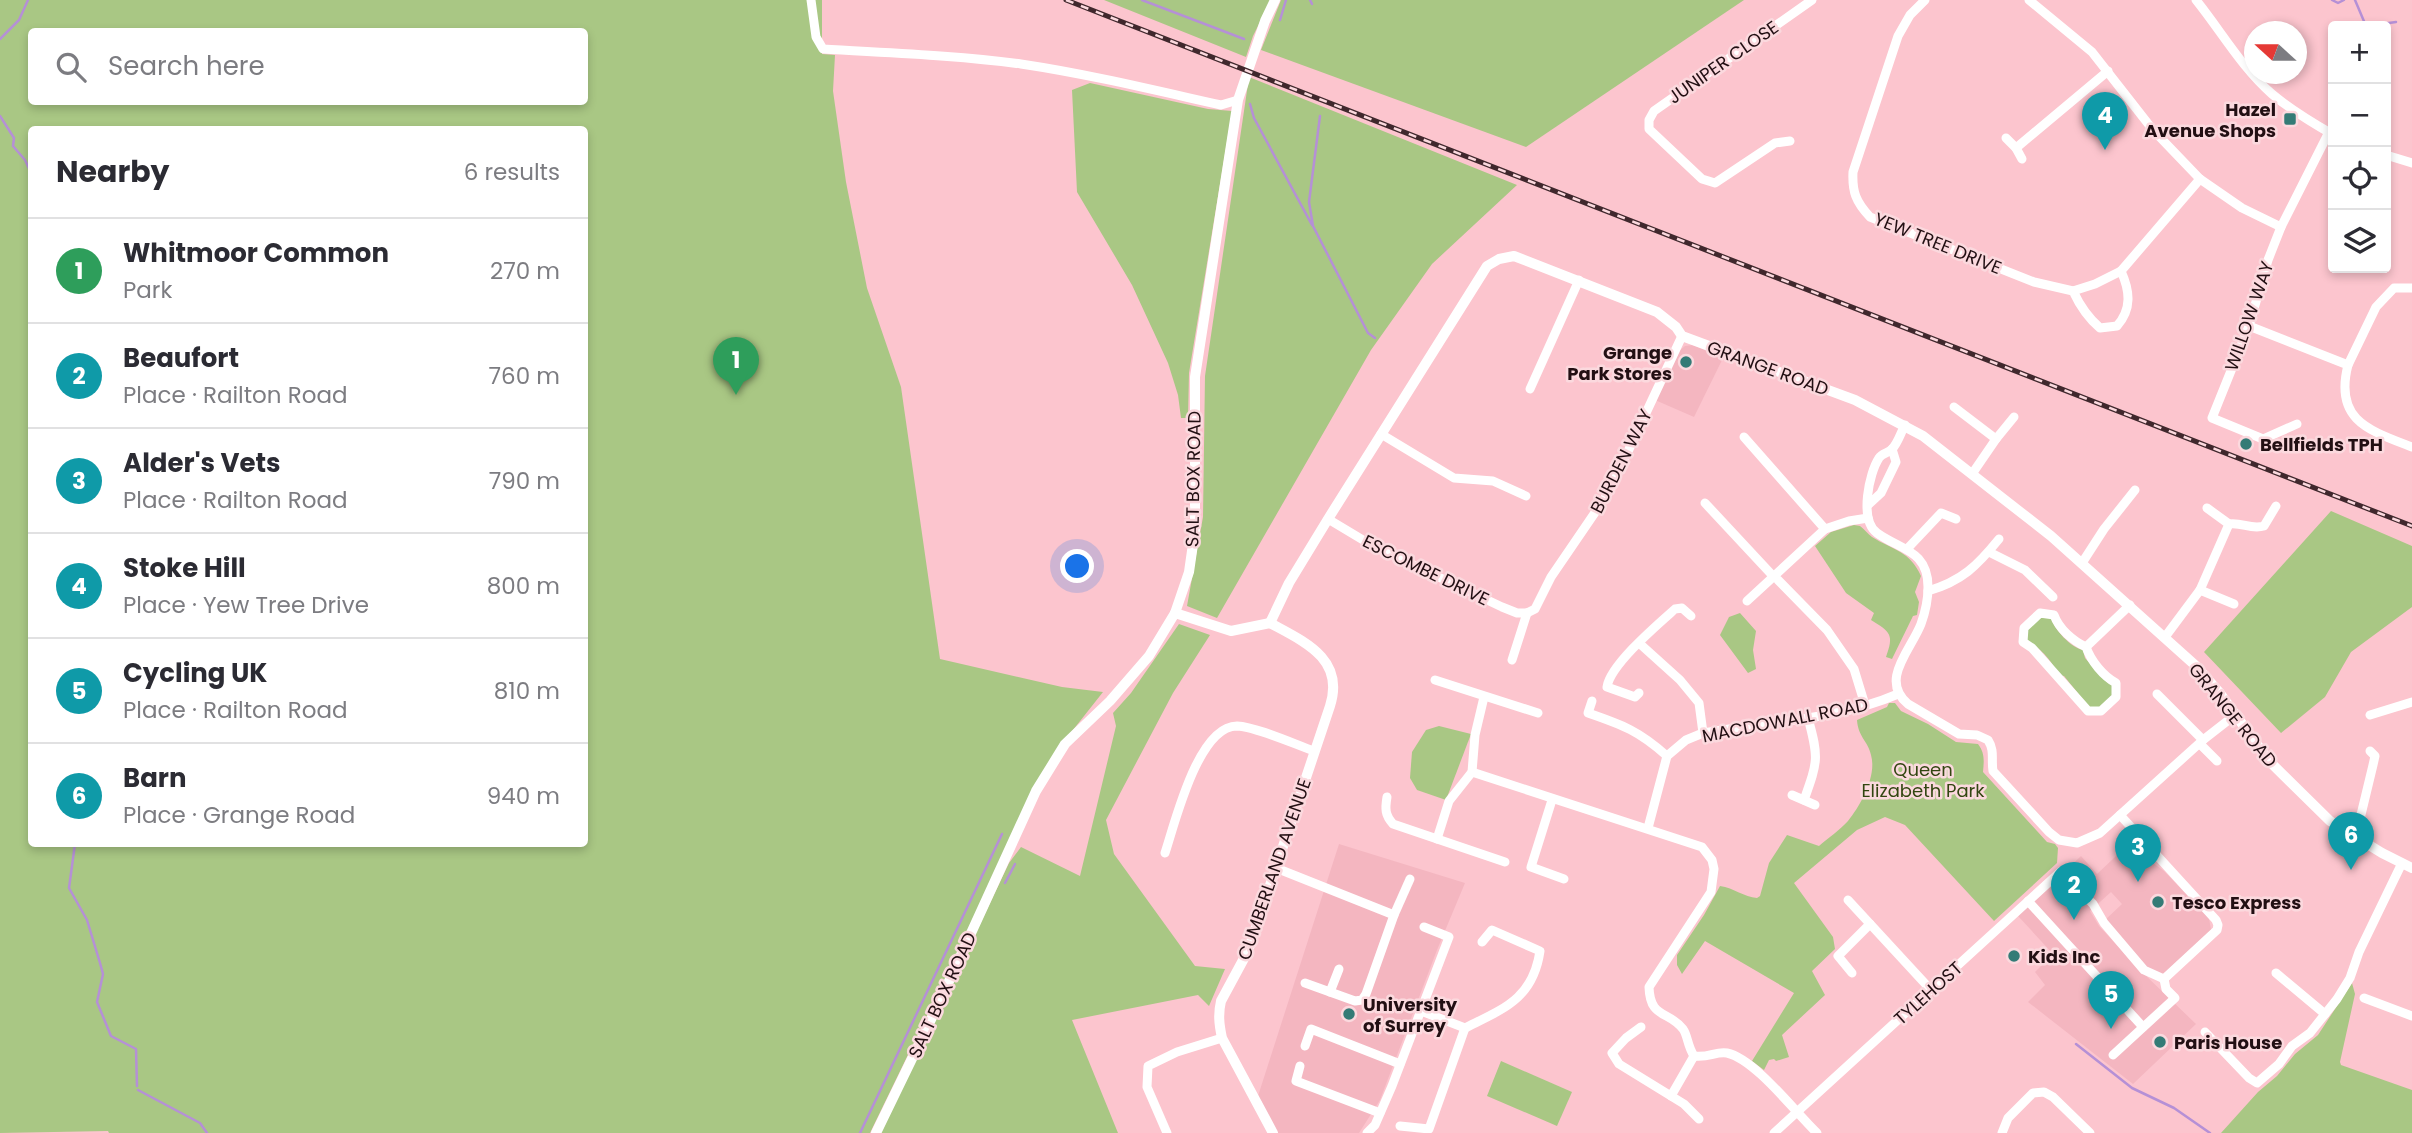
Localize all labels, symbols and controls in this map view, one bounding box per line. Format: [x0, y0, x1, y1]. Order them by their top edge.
street label: JUNIPER CLOSE [1663, 15, 1783, 109]
north arrow [2244, 21, 2307, 84]
map controls [2328, 21, 2391, 273]
button: + [2328, 21, 2391, 84]
search box [28, 28, 588, 105]
icon: search [52, 48, 90, 86]
text: Search here [108, 48, 265, 84]
button: − [2328, 84, 2391, 147]
pin: 4 [2082, 92, 2128, 150]
place label: Hazel Avenue Shops [2144, 97, 2276, 143]
marker: Hazel Avenue Shops [2282, 111, 2298, 127]
button: locate [2328, 147, 2391, 210]
text: Nearby [56, 150, 170, 193]
text: 6 results [464, 156, 560, 188]
street label: YEW TREE DRIVE [1870, 206, 2006, 280]
button: layers [2328, 210, 2391, 273]
text: Whitmoor Common [123, 235, 389, 271]
text: 1 [75, 255, 83, 287]
text: 270 m [490, 255, 560, 287]
street label: WILLOW WAY [2219, 257, 2280, 374]
text: Park [123, 274, 172, 306]
street label: GRANGE ROAD [1704, 334, 1832, 402]
pin: 1 [713, 337, 759, 395]
text: Beaufort [123, 340, 239, 376]
place label: Grange Park Stores [1567, 340, 1672, 386]
marker: Grange Park Stores [1678, 354, 1694, 370]
text: 2 [72, 360, 86, 392]
text: 760 m [489, 360, 560, 392]
text: Place · Railton Road [123, 379, 348, 411]
street label: BURDEN WAY [1584, 404, 1658, 517]
street label: SALT BOX ROAD [1179, 411, 1207, 547]
place label: Bellfields TPH [2260, 432, 2383, 457]
marker: Bellfields TPH [2238, 436, 2254, 452]
text: Alder's Vets [123, 445, 280, 481]
text: 3 [72, 465, 86, 497]
text: 790 m [489, 465, 560, 497]
text: Place · Railton Road [123, 484, 348, 516]
street label: ESCOMBE DRIVE [1359, 529, 1493, 611]
your location [1060, 549, 1094, 583]
text: Stoke Hill [123, 550, 246, 586]
text: 4 [71, 570, 87, 602]
text: 800 m [487, 570, 560, 602]
text: Place · Yew Tree Drive [123, 589, 369, 621]
text: Cycling UK [123, 655, 267, 691]
street label: GRANGE ROAD [2183, 657, 2283, 773]
text: 5 [72, 675, 86, 707]
text: 810 m [494, 675, 560, 707]
street label: MACDOWALL ROAD [1700, 692, 1870, 748]
text: Place · Railton Road [123, 694, 348, 726]
park label: Queen Elizabeth Park [1861, 757, 1985, 803]
text: Barn [123, 760, 186, 796]
street label: CUMBERLAND AVENUE [1231, 775, 1317, 963]
text: 6 [72, 780, 86, 812]
text: 940 m [487, 780, 560, 812]
text: Place · Grange Road [123, 799, 355, 831]
pin: 6 [2328, 812, 2374, 870]
pin: 3 [2115, 824, 2161, 882]
pin: 2 [2051, 862, 2097, 920]
place label: Tesco Express [2172, 890, 2301, 915]
marker: Tesco Express [2150, 894, 2166, 910]
street label: SALT BOX ROAD [902, 928, 982, 1062]
place label: Kids Inc [2028, 944, 2100, 969]
marker: Kids Inc [2006, 948, 2022, 964]
street label: TYLEHOST [1888, 955, 1968, 1030]
pin: 5 [2088, 971, 2134, 1029]
place label: University of Surrey [1363, 992, 1458, 1038]
marker: University of Surrey [1341, 1006, 1357, 1022]
place label: Paris House [2174, 1030, 2282, 1055]
marker: Paris House [2152, 1034, 2168, 1050]

